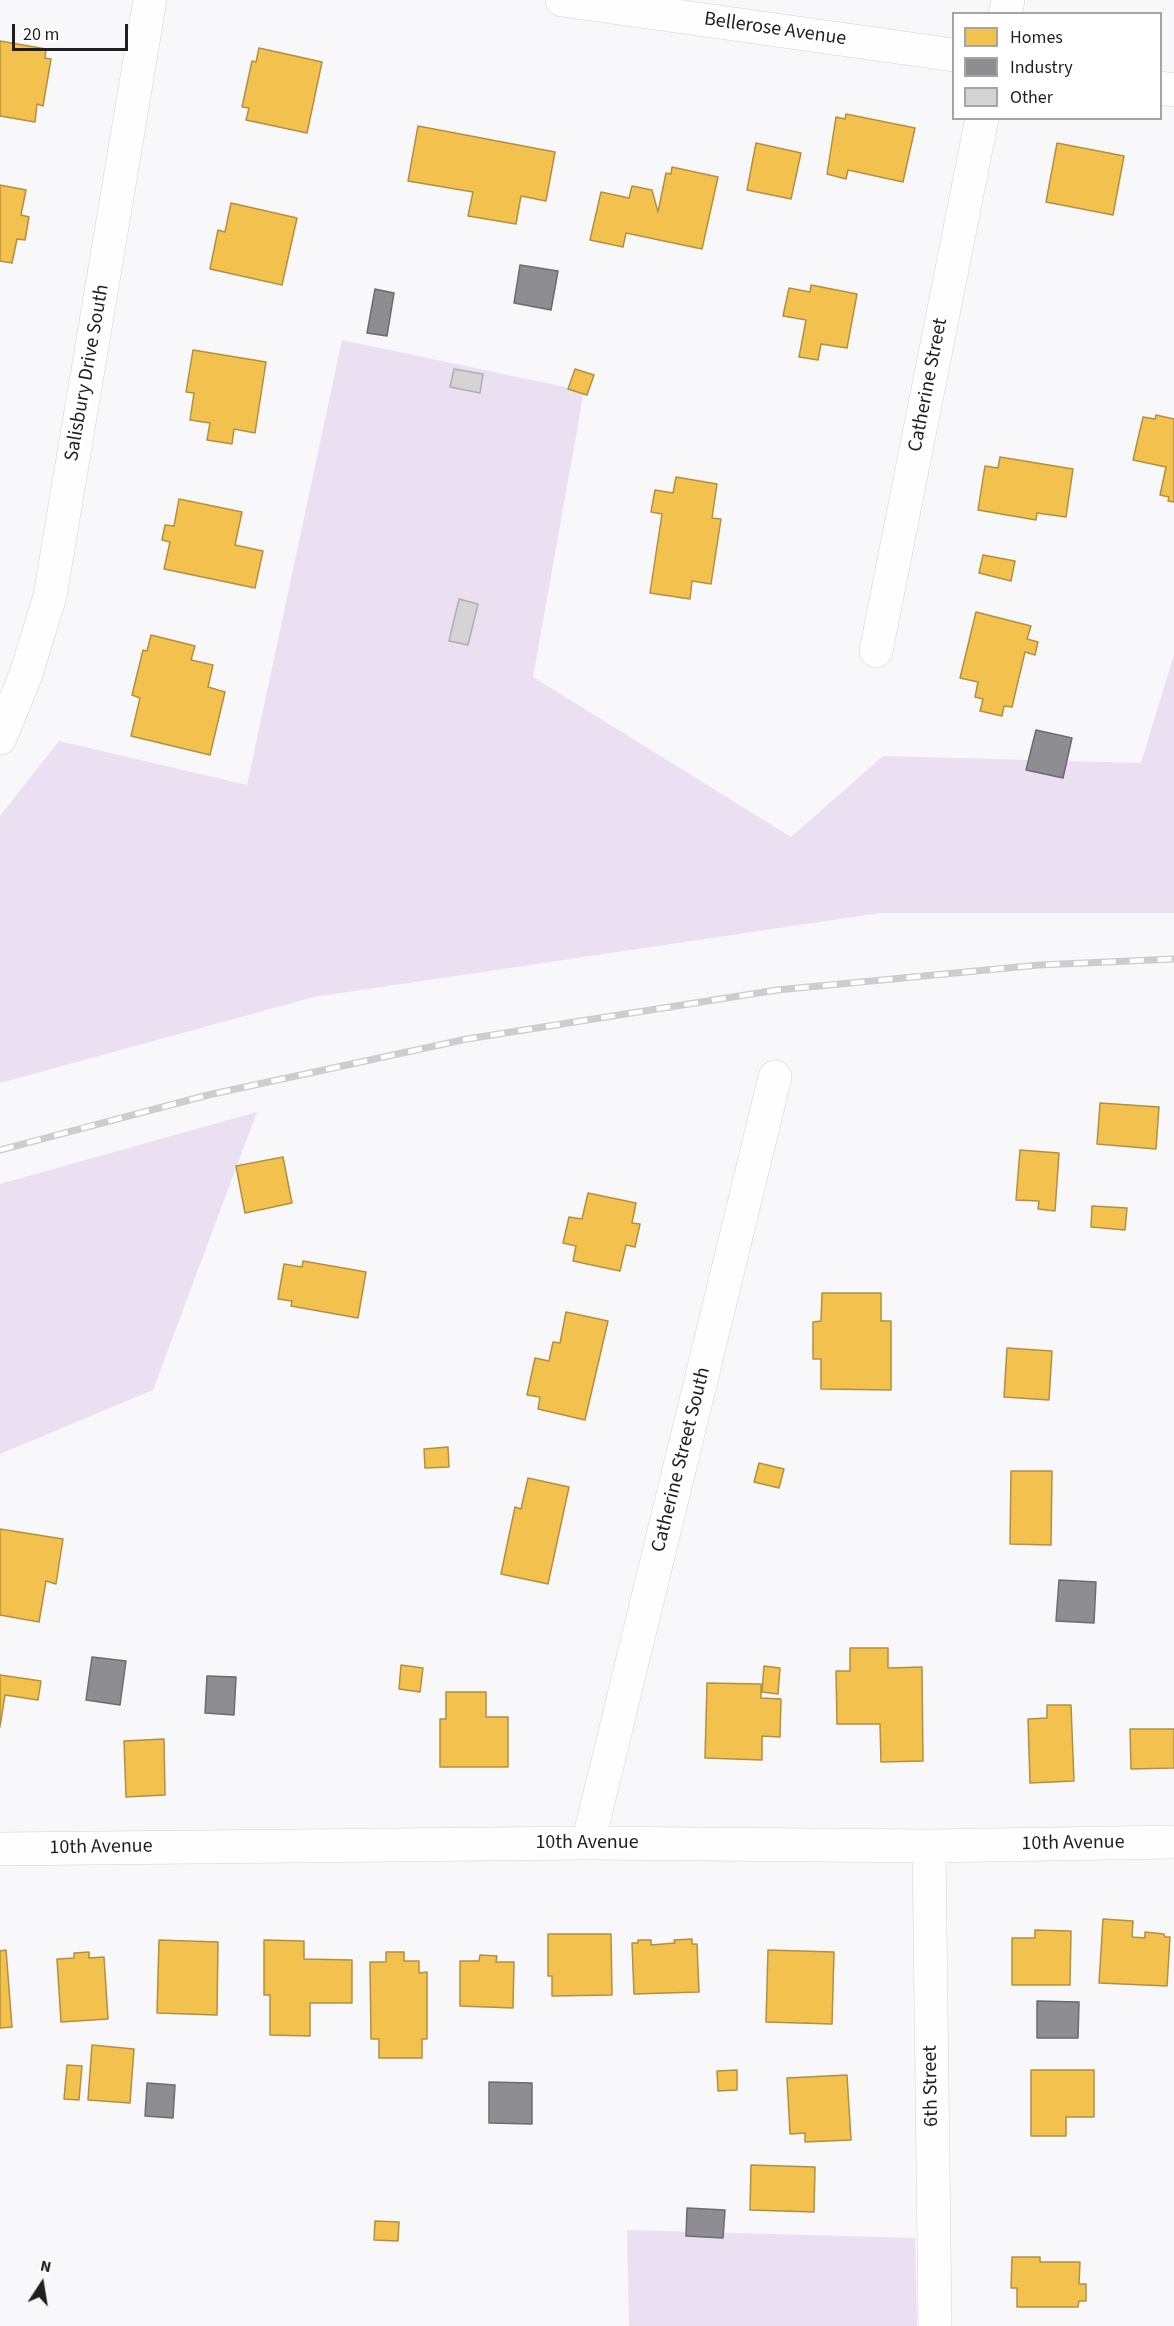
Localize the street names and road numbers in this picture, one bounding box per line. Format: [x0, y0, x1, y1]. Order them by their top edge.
street label: Bellerose Avenue [702, 8, 848, 52]
street label: Salisbury Drive South [61, 283, 115, 463]
street label: Catherine Street [904, 316, 954, 454]
street label: Catherine Street South [647, 1365, 717, 1555]
street label: 10th Avenue [1021, 1831, 1125, 1857]
street label: 10th Avenue [535, 1832, 639, 1856]
street label: 10th Avenue [49, 1835, 153, 1861]
street label: 6th Street [919, 2045, 945, 2127]

